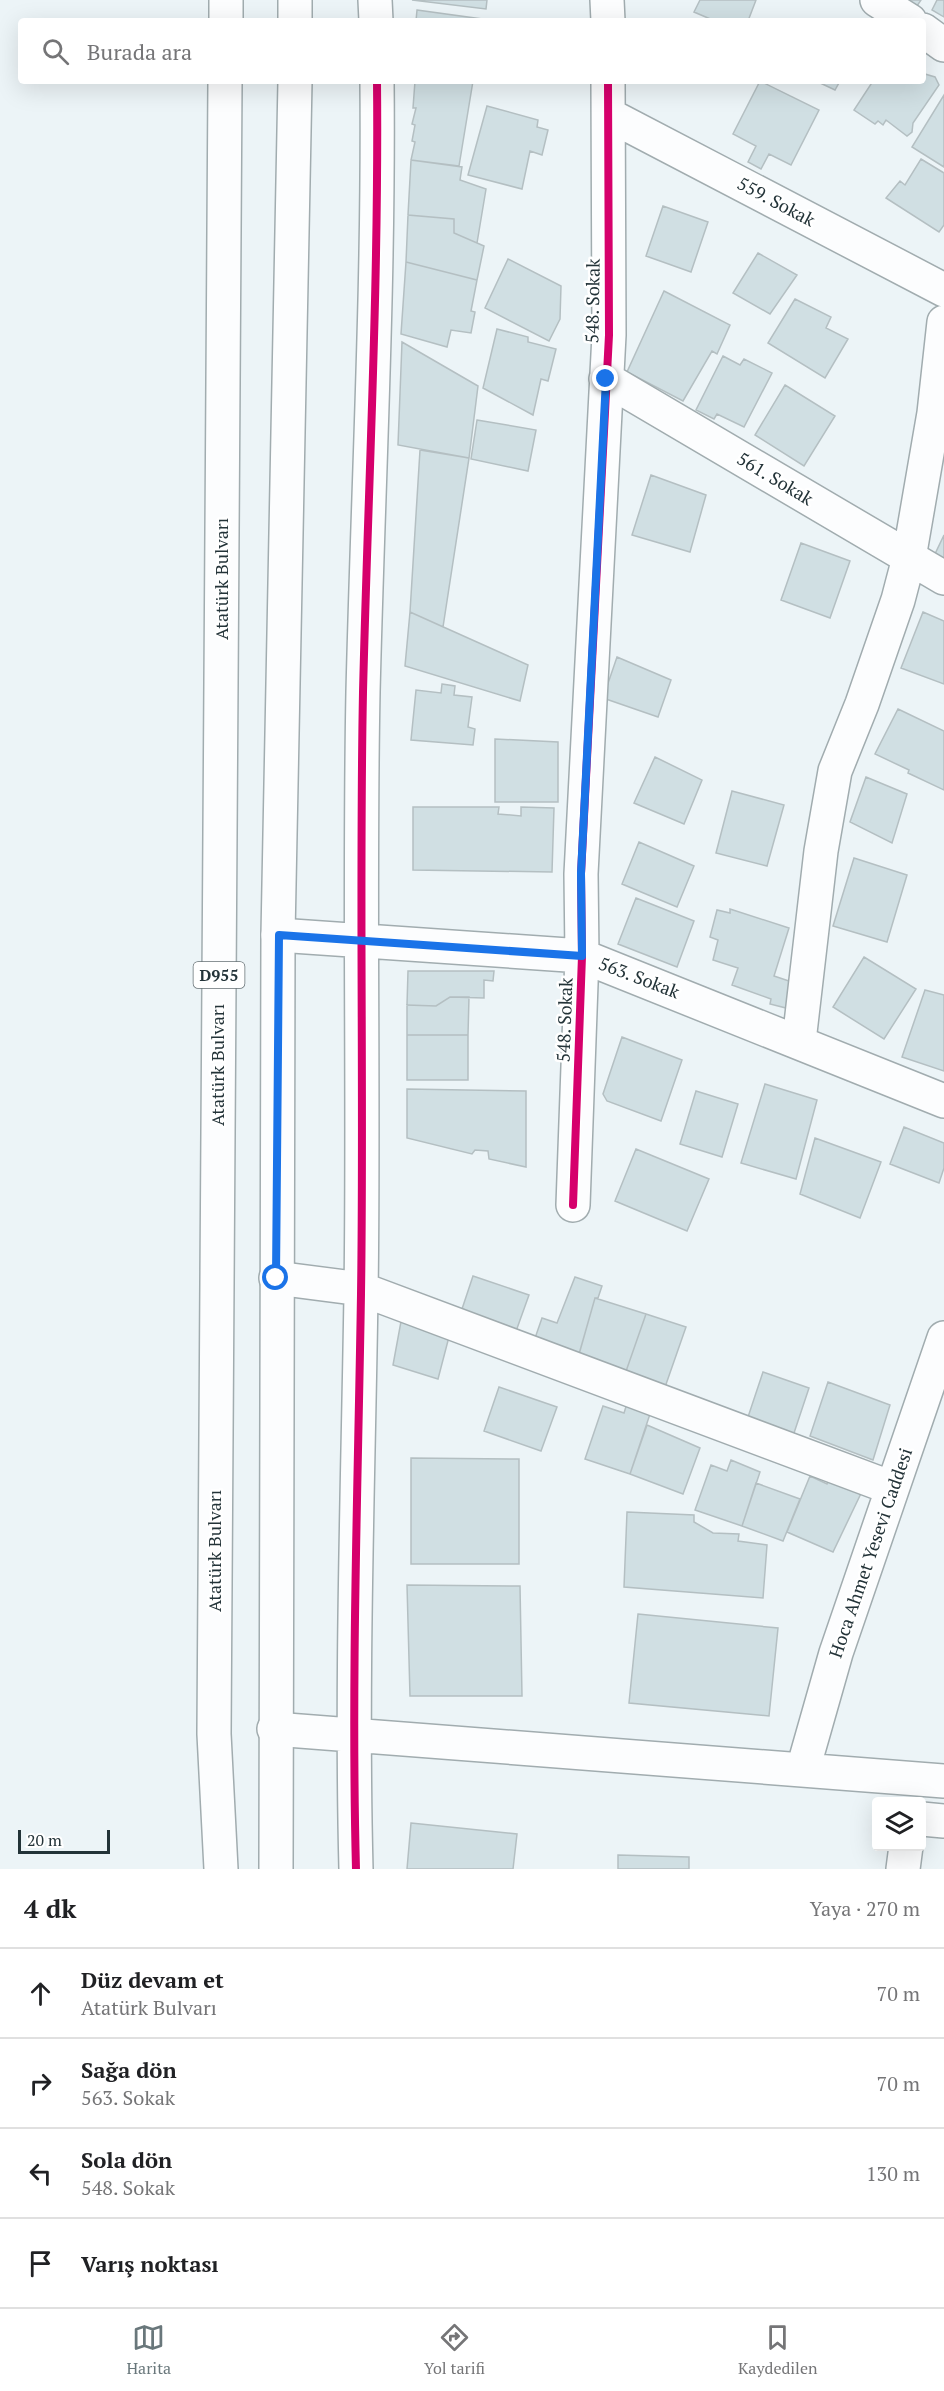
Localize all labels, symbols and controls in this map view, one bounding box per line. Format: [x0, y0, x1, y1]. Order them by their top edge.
search box [18, 18, 926, 84]
icon: search [39, 35, 72, 68]
text: Burada ara [87, 37, 192, 66]
street label: 559. Sokak [733, 171, 820, 232]
street label: 548. Sokak [579, 258, 605, 344]
route end [592, 365, 618, 391]
street label: 561. Sokak [733, 446, 819, 511]
street label: Atatürk Bulvarı [209, 518, 233, 640]
street label: 563. Sokak [596, 951, 684, 1004]
road number: D955 [194, 962, 244, 988]
street label: 548. Sokak [551, 977, 577, 1063]
street label: Atatürk Bulvarı [205, 1004, 229, 1126]
route start [262, 1264, 288, 1290]
street label: Hoca Ahmet Yesevi Caddesi [823, 1445, 917, 1661]
street label: Atatürk Bulvarı [202, 1490, 226, 1612]
map controls [872, 1797, 926, 1851]
button: layers [872, 1797, 926, 1851]
scale bar [18, 1827, 110, 1854]
text: 20 m [27, 1829, 62, 1851]
text: 4 dk [24, 1891, 76, 1925]
text: Yaya · 270 m [810, 1895, 920, 1922]
text: Düz devam et [81, 1965, 224, 1994]
icon: ahead [24, 1977, 57, 2010]
text: 70 m [877, 1980, 920, 2007]
text: Atatürk Bulvarı [81, 1994, 217, 2021]
text: Sağa dön [81, 2055, 177, 2084]
icon: right [24, 2067, 57, 2100]
text: 70 m [877, 2070, 920, 2097]
text: 563. Sokak [81, 2084, 175, 2111]
text: Sola dön [81, 2145, 172, 2174]
icon: left [24, 2157, 57, 2190]
text: 130 m [866, 2160, 920, 2187]
text: 548. Sokak [81, 2174, 175, 2201]
icon: arrive [24, 2247, 57, 2280]
text: Varış noktası [81, 2249, 219, 2278]
tab: Harita [126, 2321, 171, 2379]
tab: Yol tarifi [424, 2321, 485, 2379]
tab: Kaydedilen [738, 2321, 818, 2379]

